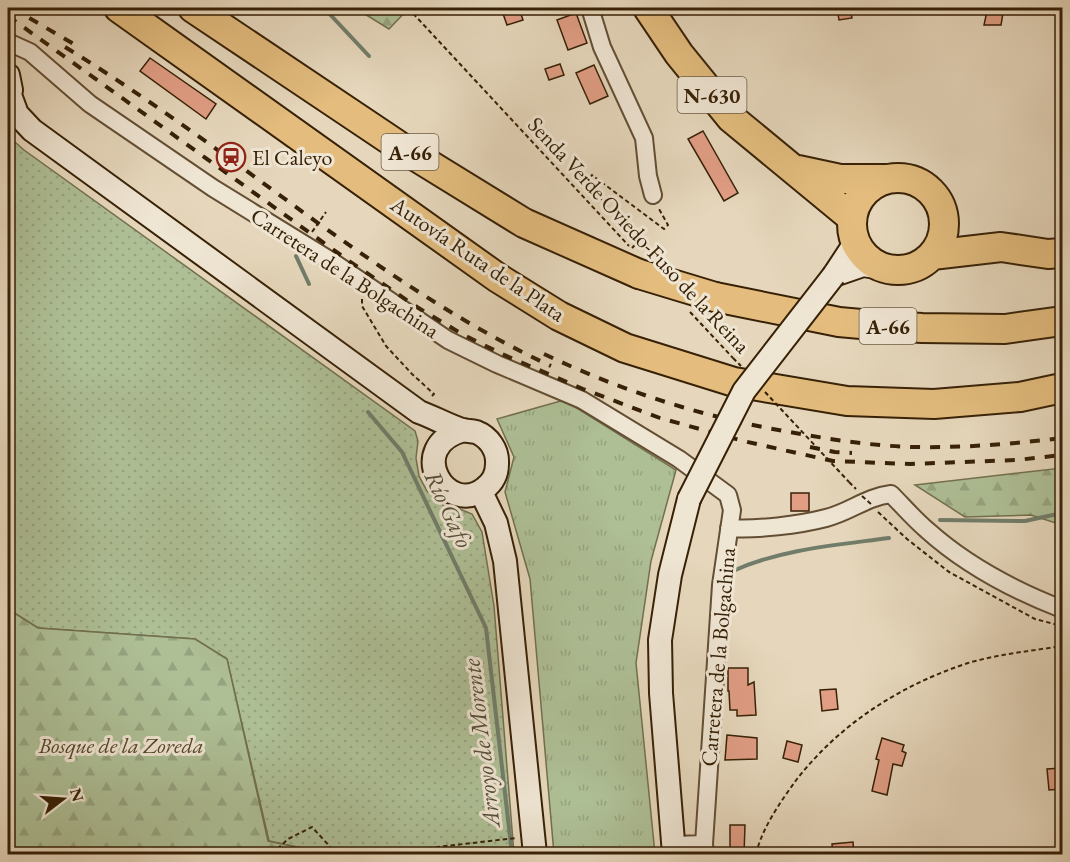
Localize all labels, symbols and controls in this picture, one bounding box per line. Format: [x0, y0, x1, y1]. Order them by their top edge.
road number: N-630 [678, 77, 746, 113]
street label: Senda Verde Oviedo-Fuso de la Reina [522, 110, 757, 360]
road number: A-66 [382, 134, 438, 170]
station icon: El Caleyo [215, 141, 247, 173]
place label: El Caleyo [252, 143, 332, 172]
street label: Autovía Ruta de la Plata [384, 189, 571, 328]
street label: Carretera de la Bolgachina [245, 201, 445, 345]
road number: A-66 [860, 308, 916, 344]
water label: Río Gafo [418, 465, 480, 553]
street label: Carretera de la Bolgachina [694, 546, 742, 768]
water label: Arroyo de Morente [455, 656, 507, 831]
park label: Bosque de la Zoreda [37, 731, 204, 760]
north arrow [33, 769, 93, 829]
text: N [65, 785, 89, 804]

